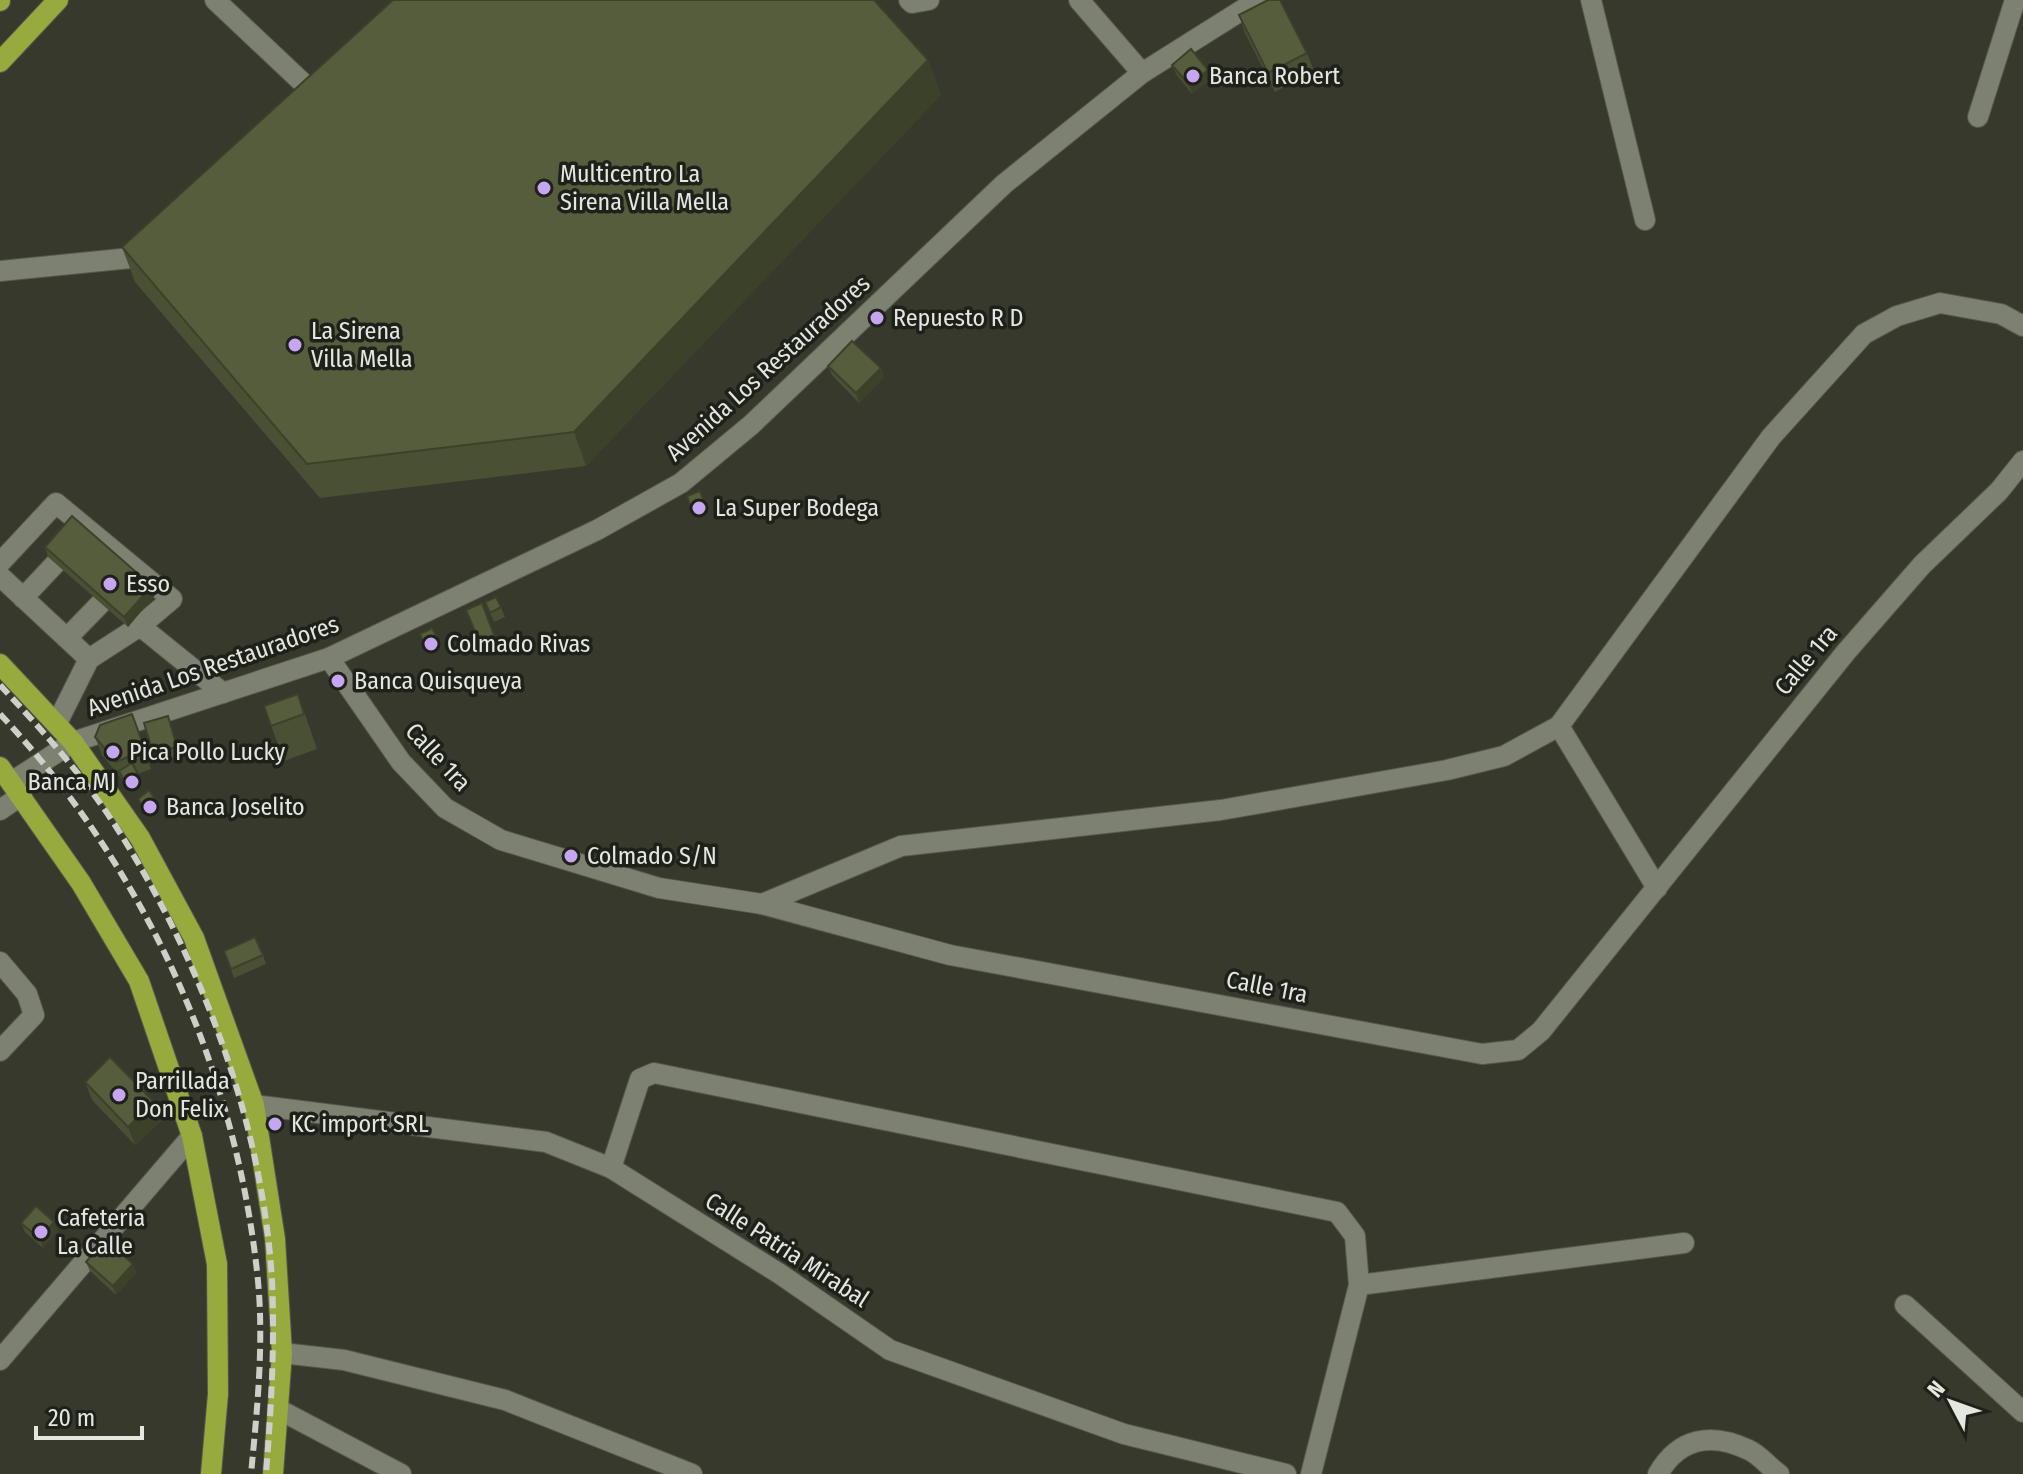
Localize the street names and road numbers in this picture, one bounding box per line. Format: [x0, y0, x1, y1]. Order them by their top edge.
street label: Avenida Los Restauradores [660, 269, 876, 467]
street label: Avenida Los Restauradores [84, 610, 342, 722]
street label: Calle 1ra [1769, 619, 1843, 701]
street label: Calle 1ra [400, 717, 476, 797]
street label: Calle 1ra [1224, 965, 1310, 1009]
street label: Calle Patria Mirabal [700, 1187, 874, 1313]

